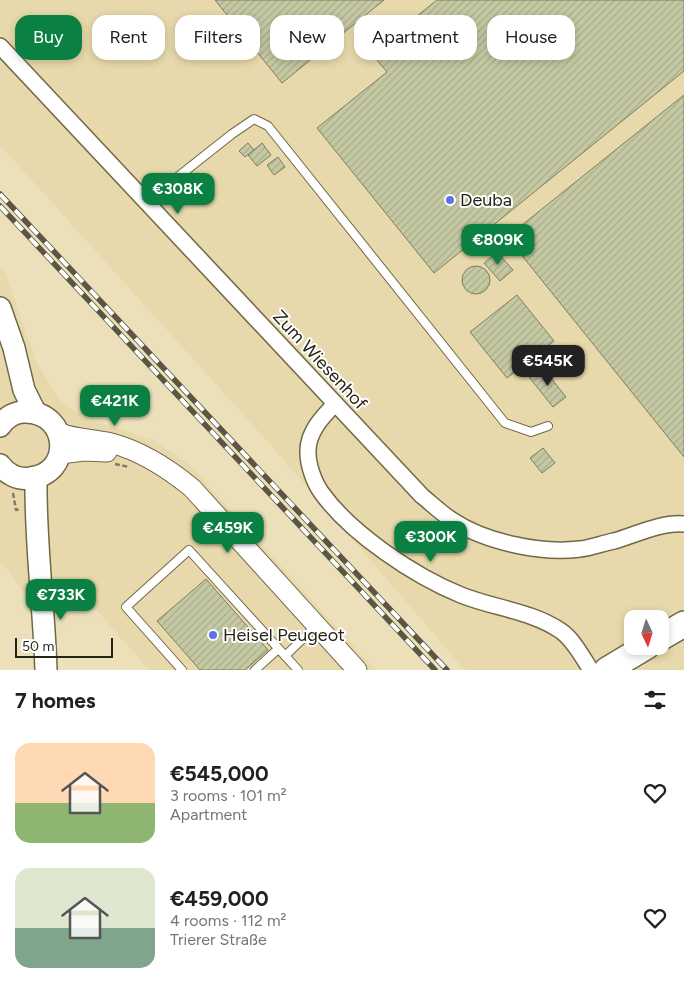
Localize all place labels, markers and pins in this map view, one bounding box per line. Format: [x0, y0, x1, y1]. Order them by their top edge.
pin: €308K [143, 172, 213, 215]
place label: Deuba [460, 189, 512, 211]
marker: Deuba [444, 194, 456, 206]
pin: €809K [463, 224, 533, 266]
pin: €545K [513, 344, 583, 387]
pin: €421K [80, 384, 150, 427]
pin: €459K [193, 512, 263, 554]
pin: €300K [396, 520, 466, 563]
pin: €733K [26, 578, 96, 621]
place label: Heisel Peugeot [223, 624, 345, 646]
marker: Heisel Peugeot [207, 629, 219, 641]

